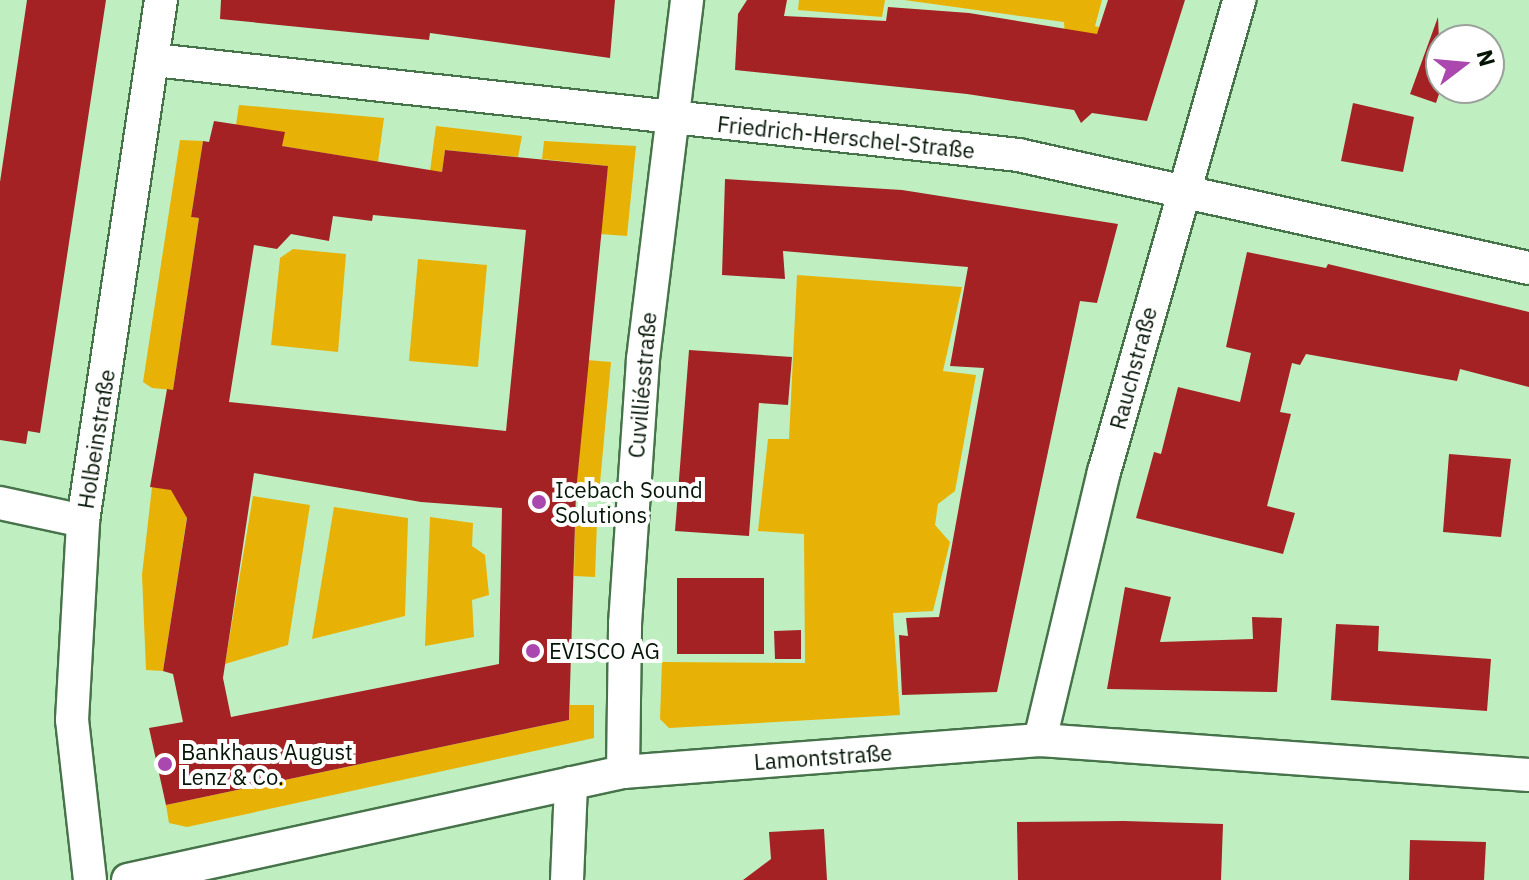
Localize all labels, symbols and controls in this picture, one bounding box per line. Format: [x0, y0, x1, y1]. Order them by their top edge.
north arrow [1425, 24, 1505, 104]
text: N [1470, 46, 1503, 69]
street label: Friedrich-Herschel-Straße [716, 110, 976, 164]
street label: Rauchstraße [1104, 304, 1162, 432]
street label: Cuvilliésstraße [622, 311, 662, 459]
street label: Holbeinstraße [72, 367, 120, 511]
place label: Icebach Sound Solutions [555, 476, 703, 528]
marker: Icebach Sound Solutions [530, 493, 548, 511]
place label: EVISCO AG [549, 638, 660, 664]
marker: EVISCO AG [524, 642, 542, 660]
place label: Bankhaus August Lenz & Co. [181, 738, 353, 790]
street label: Lamontstraße [753, 739, 893, 775]
marker: Bankhaus August Lenz & Co. [156, 755, 174, 773]

